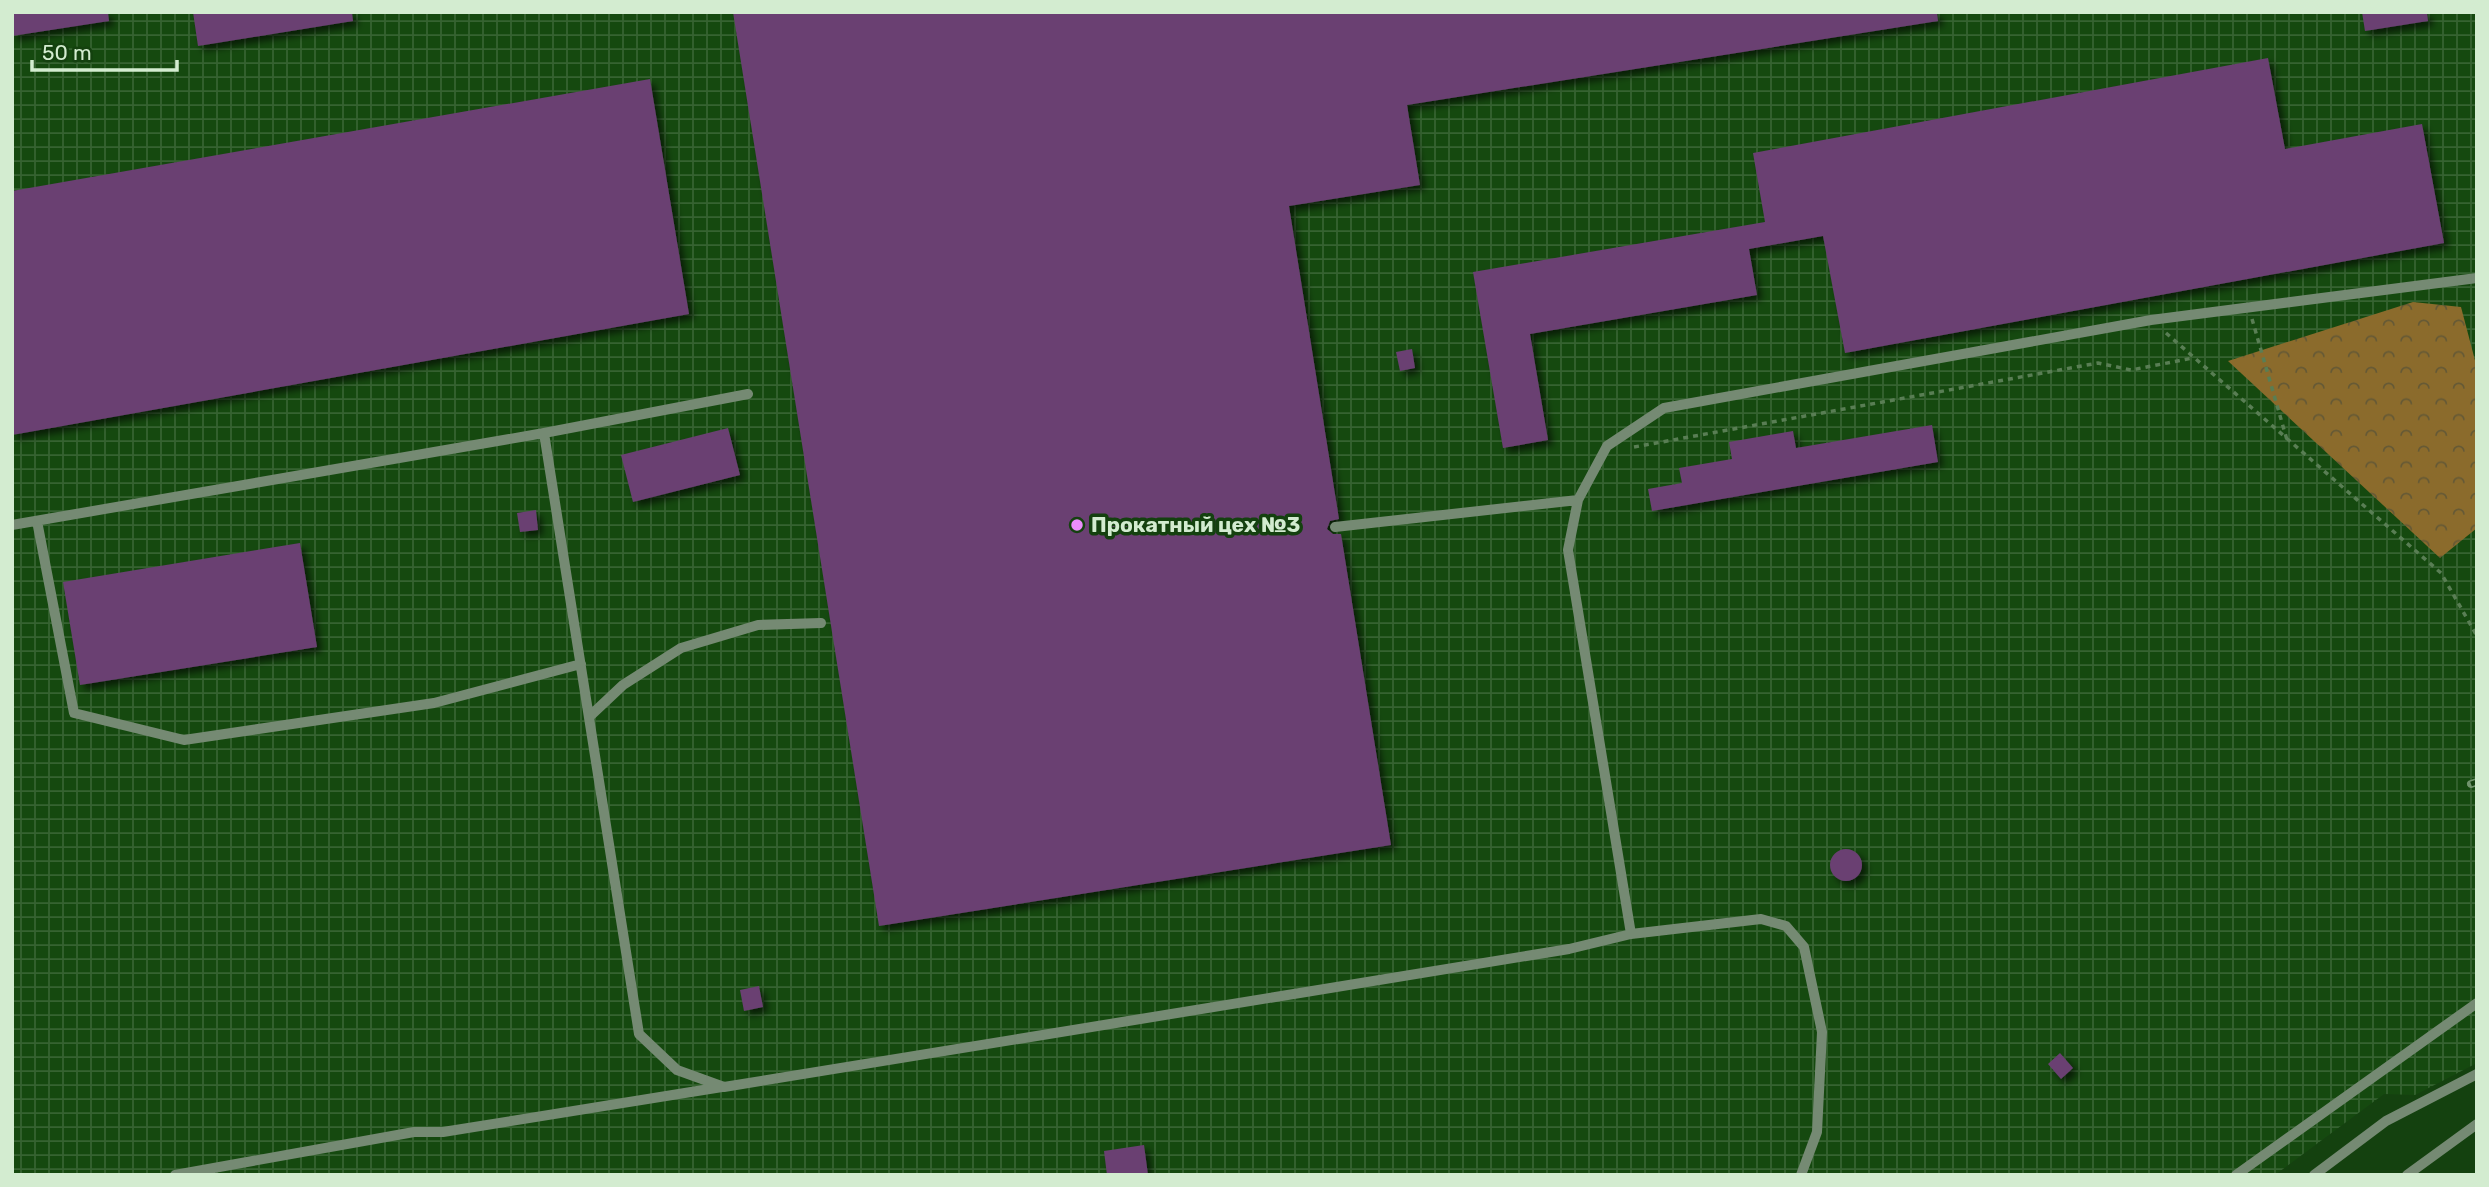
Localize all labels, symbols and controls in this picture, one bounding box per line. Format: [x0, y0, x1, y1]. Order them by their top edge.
scale bar [32, 28, 177, 72]
text: 50 m [42, 40, 92, 65]
place label: Прокатный цех №3 [1091, 512, 1300, 537]
marker: Прокатный цех №3 [1069, 517, 1085, 533]

